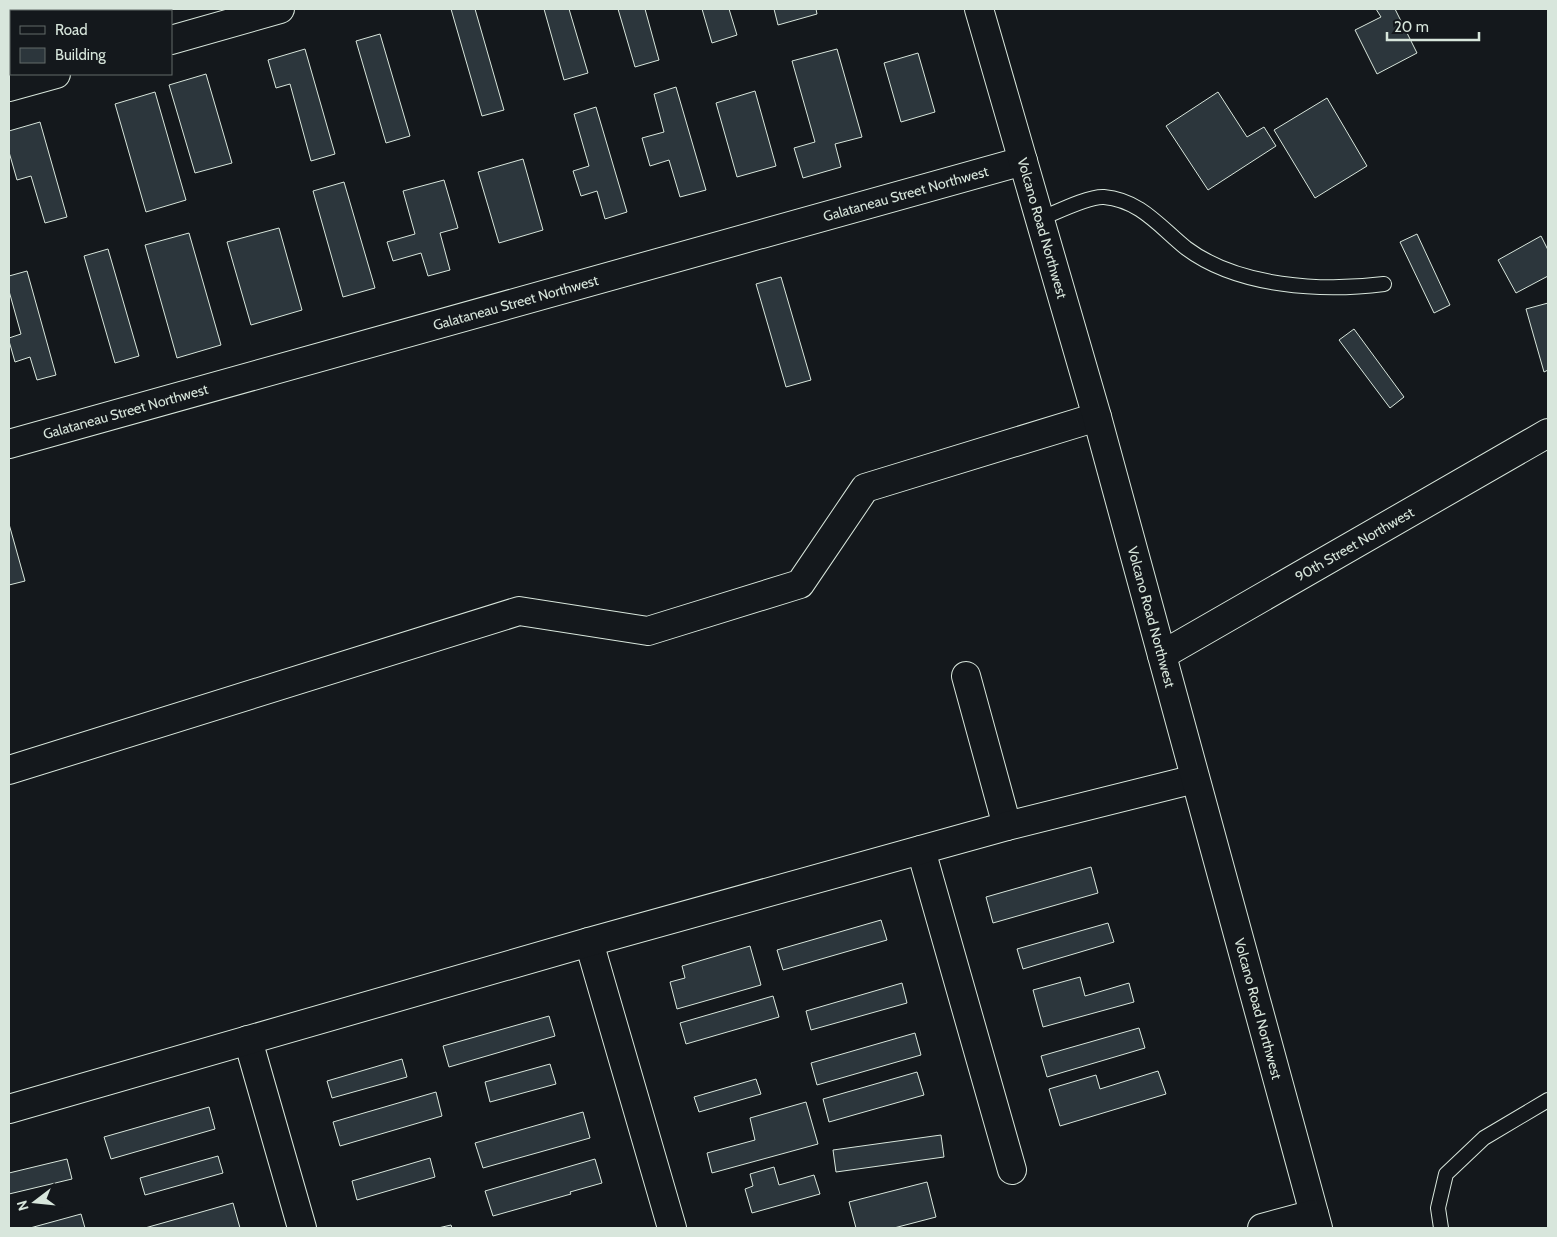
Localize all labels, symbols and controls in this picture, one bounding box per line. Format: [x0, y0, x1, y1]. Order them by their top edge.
legend [10, 10, 172, 75]
scale bar [1387, 10, 1480, 42]
text: 20 m [1394, 18, 1429, 36]
text: Road [55, 21, 88, 39]
text: Building [55, 46, 106, 64]
street label: Volcano Road Northwest [1013, 156, 1071, 301]
street label: Galataneau Street Northwest [821, 162, 991, 225]
street label: Galataneau Street Northwest [431, 271, 601, 334]
street label: Galataneau Street Northwest [41, 380, 210, 443]
street label: 90th Street Northwest [1292, 503, 1417, 586]
street label: Volcano Road Northwest [1124, 544, 1179, 690]
street label: Volcano Road Northwest [1230, 936, 1286, 1082]
north arrow [10, 1177, 60, 1227]
text: N [12, 1198, 33, 1213]

